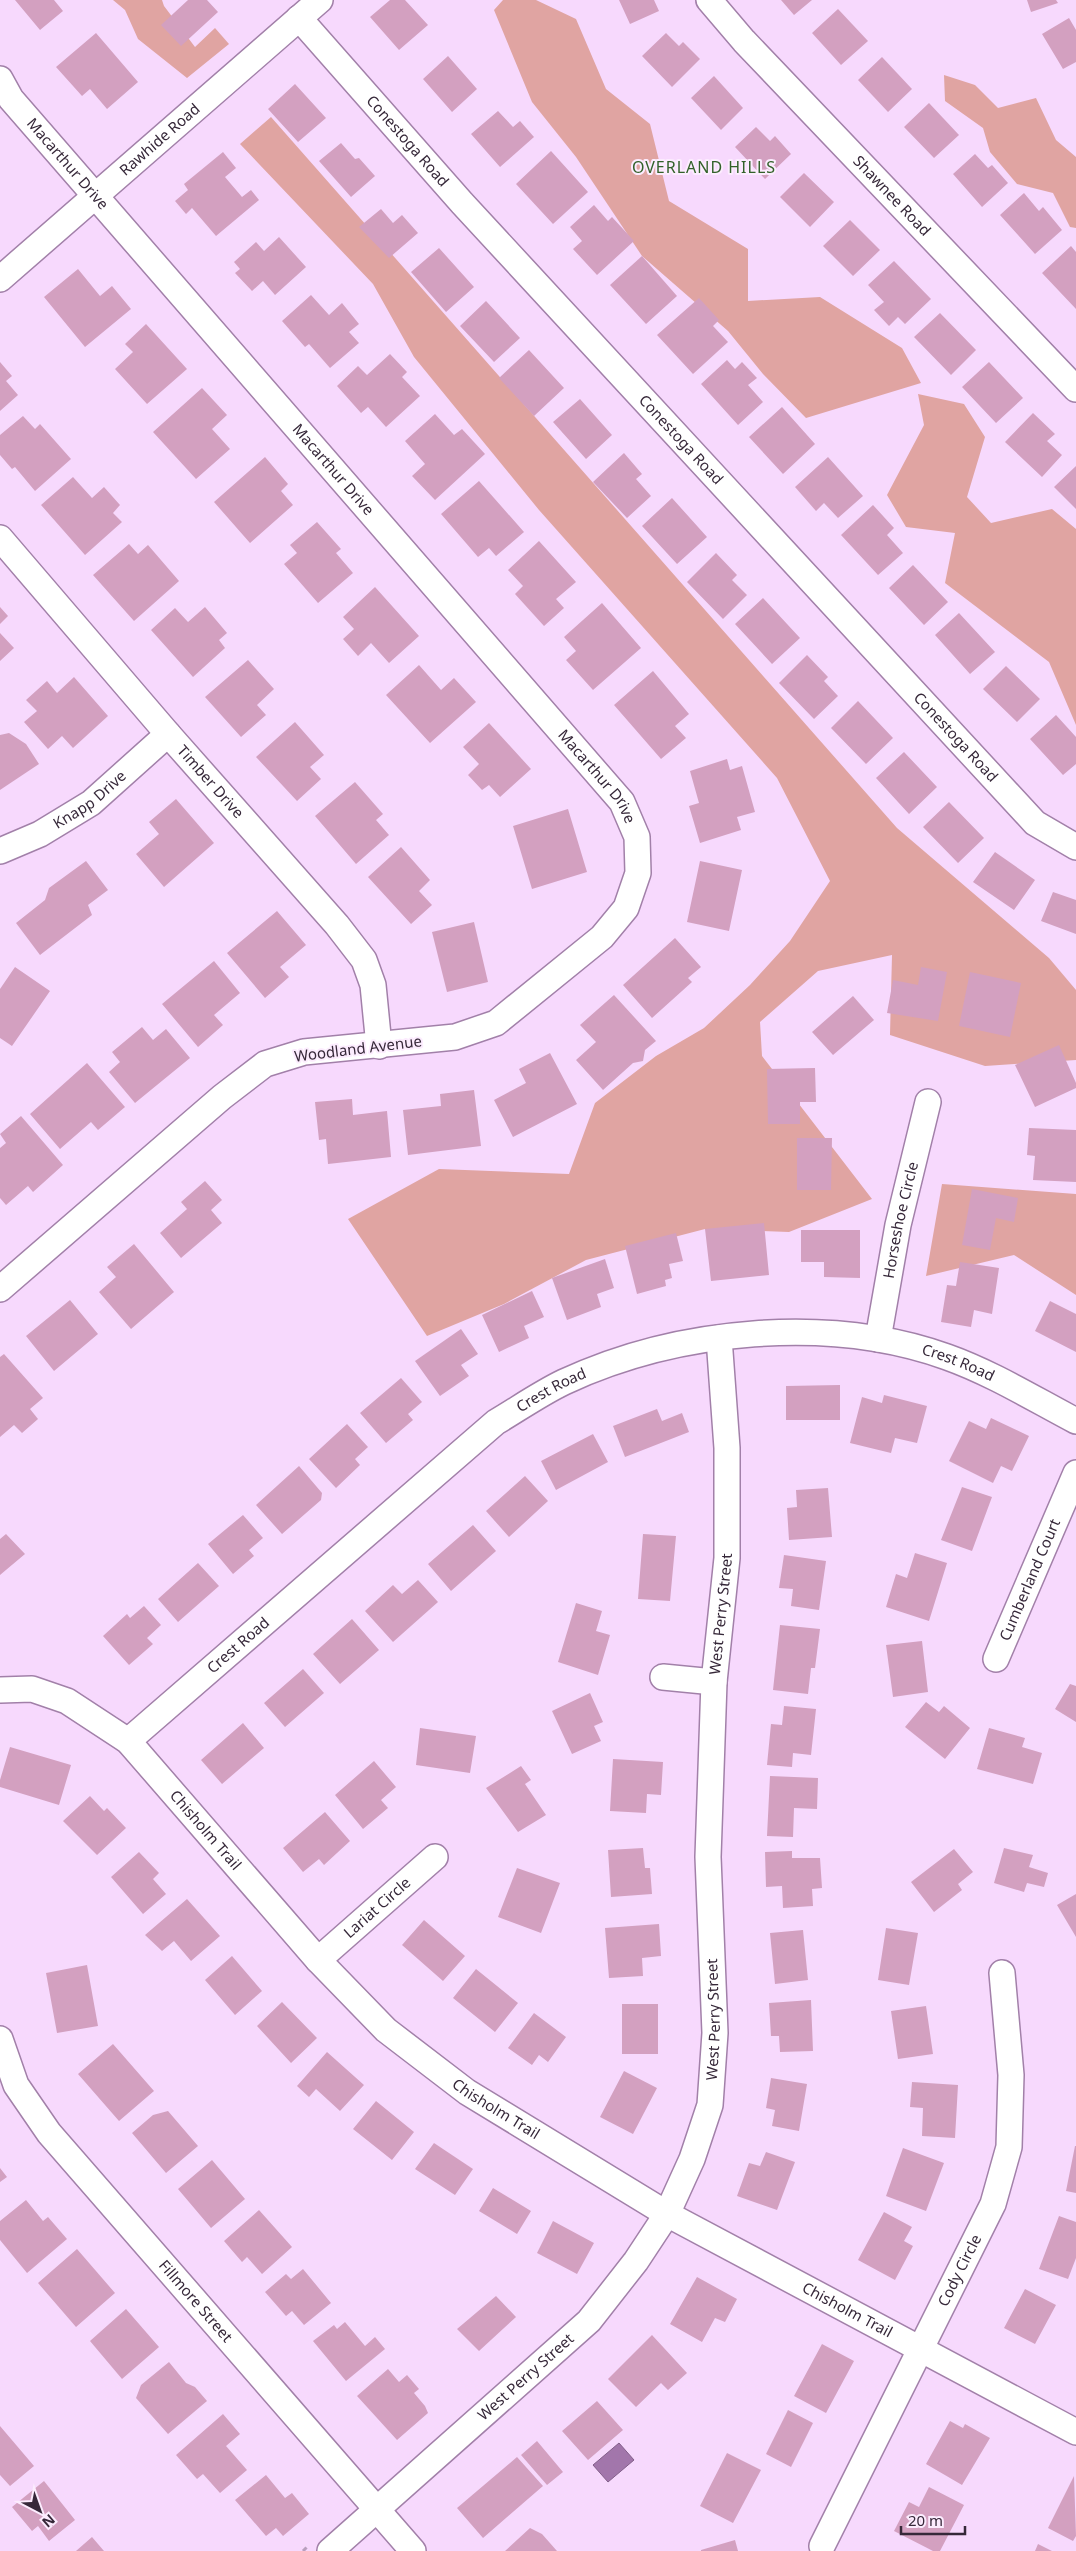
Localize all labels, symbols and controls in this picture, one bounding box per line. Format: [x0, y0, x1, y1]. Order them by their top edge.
street label: Conestoga Road [362, 90, 454, 190]
street label: Rawhide Road [115, 98, 204, 179]
street label: Macarthur Drive [23, 113, 114, 213]
street label: Shawnee Road [849, 151, 936, 240]
district label: OVERLAND HILLS [632, 156, 776, 178]
street label: Conestoga Road [635, 390, 728, 488]
street label: Macarthur Drive [289, 419, 379, 519]
street label: Conestoga Road [910, 687, 1003, 786]
street label: Macarthur Drive [554, 725, 641, 826]
street label: Timber Drive [173, 740, 249, 822]
street label: Knapp Drive [49, 765, 130, 833]
street label: Woodland Avenue [293, 1030, 423, 1066]
street label: Horseshoe Circle [878, 1160, 922, 1280]
street label: Crest Road [920, 1339, 998, 1385]
street label: Crest Road [512, 1363, 589, 1416]
street label: Cumberland Court [994, 1515, 1064, 1644]
street label: West Perry Street [704, 1553, 736, 1676]
street label: Crest Road [202, 1612, 273, 1677]
street label: Chisholm Trail [166, 1785, 246, 1874]
street label: Lariat Circle [339, 1872, 414, 1942]
street label: West Perry Street [701, 1957, 724, 2081]
street label: Chisholm Trail [449, 2073, 544, 2143]
street label: Cody Circle [932, 2231, 985, 2310]
street label: Fillmore Street [155, 2255, 238, 2346]
street label: Chisholm Trail [799, 2277, 896, 2341]
street label: West Perry Street [473, 2328, 578, 2424]
north arrow [15, 2486, 65, 2536]
scale bar [901, 2504, 965, 2536]
text: N [38, 2510, 59, 2532]
text: 20 m [908, 2510, 943, 2530]

